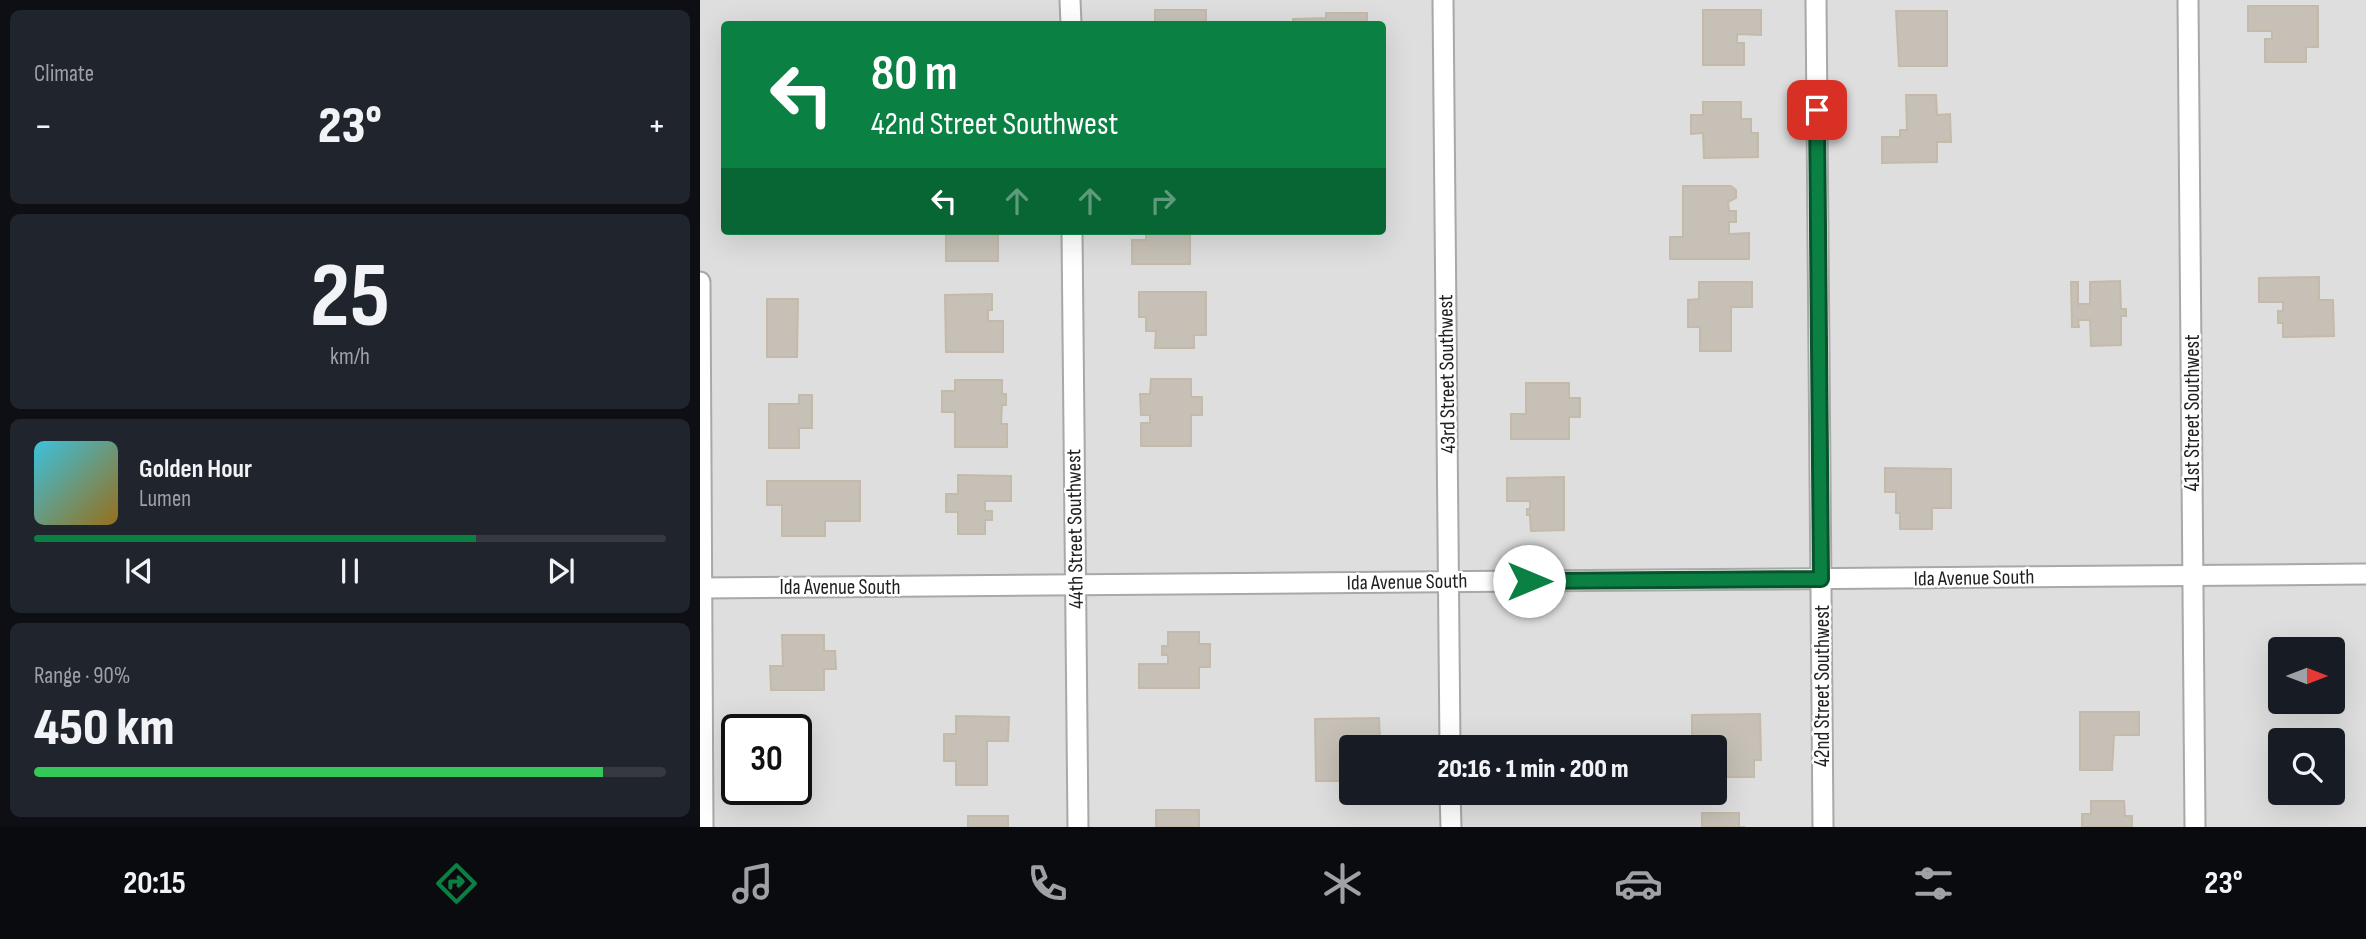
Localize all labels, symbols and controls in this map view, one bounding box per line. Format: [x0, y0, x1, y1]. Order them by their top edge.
text: 80 m [871, 45, 958, 104]
icon: left [756, 49, 847, 140]
text: Climate [34, 60, 94, 88]
pin [1787, 80, 1847, 140]
icon: arrive [1798, 91, 1836, 129]
text: 23° [318, 95, 382, 158]
text: − [34, 104, 53, 149]
text: + [647, 104, 666, 149]
text: 42nd Street Southwest [871, 105, 1118, 144]
icon: left [925, 182, 963, 220]
icon: ahead [998, 182, 1036, 220]
icon: ahead [1071, 182, 1109, 220]
icon: right [1144, 182, 1182, 220]
text: 25 [310, 243, 390, 352]
street label: 43rd Street Southwest [1433, 294, 1461, 454]
street label: 41st Street Southwest [2180, 334, 2205, 492]
text: km/h [330, 343, 370, 371]
street label: 44th Street Southwest [1061, 449, 1089, 609]
text: Golden Hour [139, 454, 252, 485]
text: Lumen [139, 485, 191, 513]
position arrow [1492, 544, 1566, 618]
icon: previous [120, 552, 158, 590]
icon: pause [331, 552, 369, 590]
icon: next [542, 552, 580, 590]
street label: Ida Avenue South [1913, 564, 2035, 592]
street label: Ida Avenue South [1346, 568, 1468, 596]
street label: Ida Avenue South [780, 575, 900, 600]
street label: 42nd Street Southwest [1810, 605, 1835, 767]
north arrow [2268, 637, 2345, 714]
map controls [2268, 637, 2345, 805]
text: Range · 90% [34, 662, 130, 690]
text: 450 km [34, 697, 174, 760]
speed limit sign: 30 [721, 714, 812, 805]
button: search [2268, 728, 2345, 805]
text: 20:16 · 1 min · 200 m [1437, 754, 1629, 785]
icon: directions [432, 859, 481, 908]
icon: music [728, 859, 777, 908]
icon: phone [1023, 859, 1072, 908]
icon: climate [1318, 859, 1367, 908]
icon: car [1614, 859, 1663, 908]
icon: filters [1909, 859, 1958, 908]
text: 20:15 [123, 864, 186, 903]
text: 23° [2204, 864, 2243, 903]

